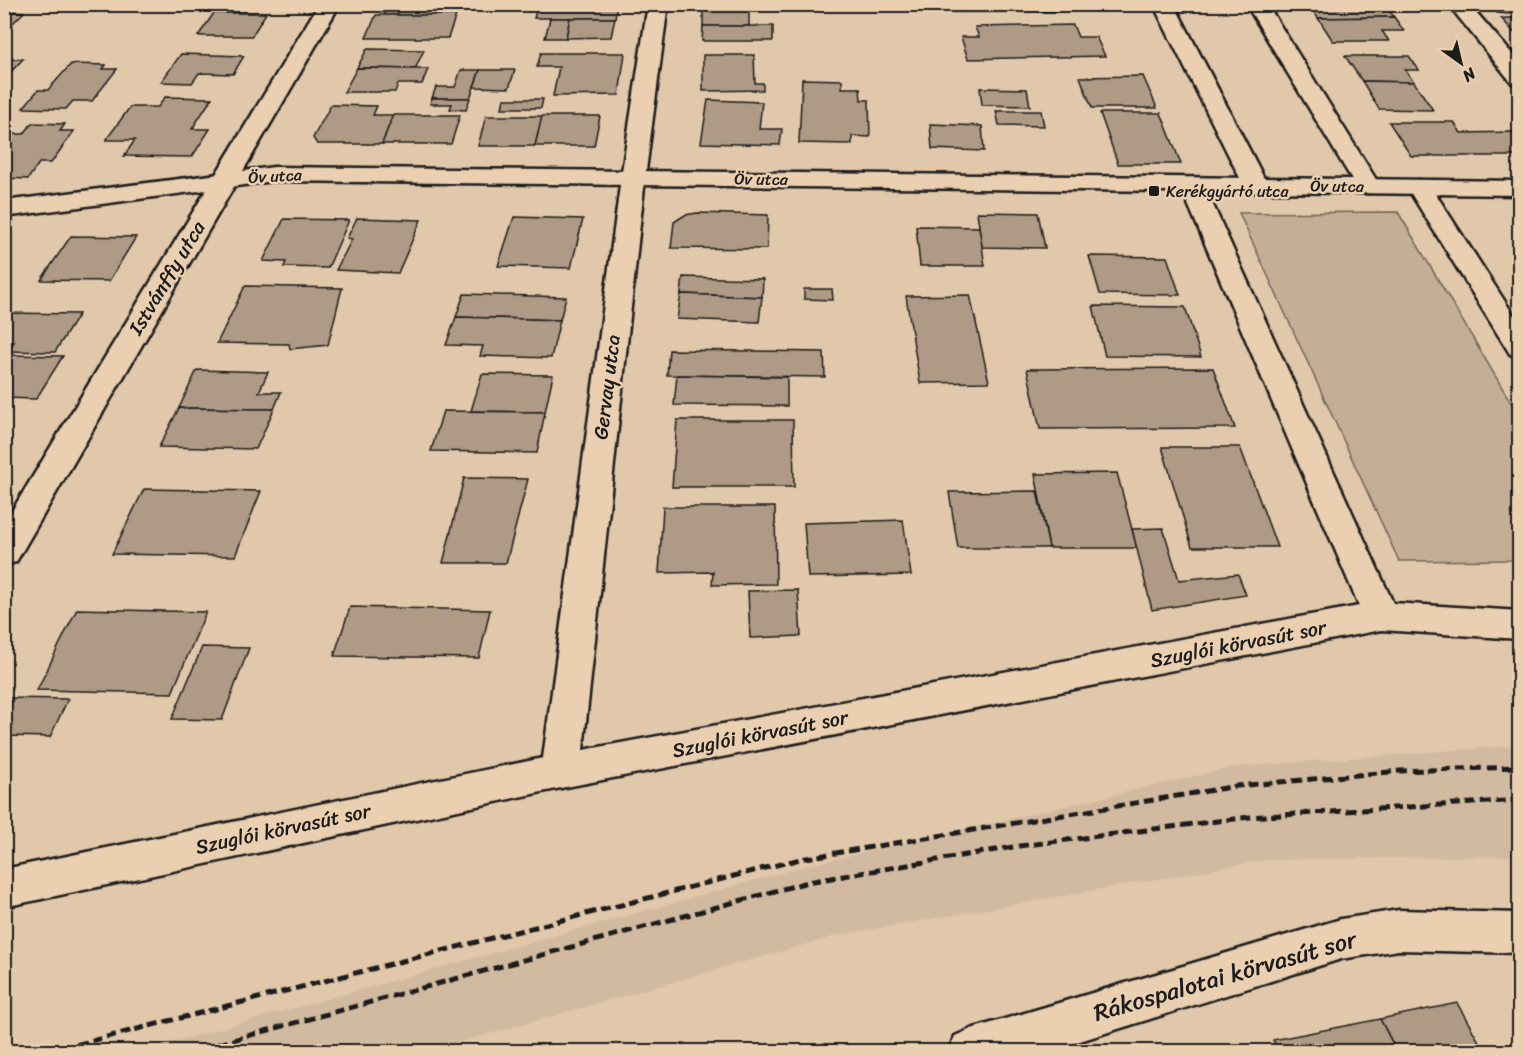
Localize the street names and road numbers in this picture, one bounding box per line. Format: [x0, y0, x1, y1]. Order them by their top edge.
street label: Öv utca [247, 160, 303, 192]
street label: Öv utca [734, 164, 789, 194]
street label: Öv utca [1310, 171, 1365, 201]
street label: Istvánffy utca [118, 213, 215, 343]
street label: Gervay utca [583, 333, 631, 441]
street label: Szuglói körvasút sor [1147, 609, 1331, 678]
street label: Szuglói körvasút sor [669, 699, 853, 768]
street label: Szuglói körvasút sor [192, 793, 376, 865]
street label: Rákospalotai körvasút sor [1089, 918, 1363, 1034]

